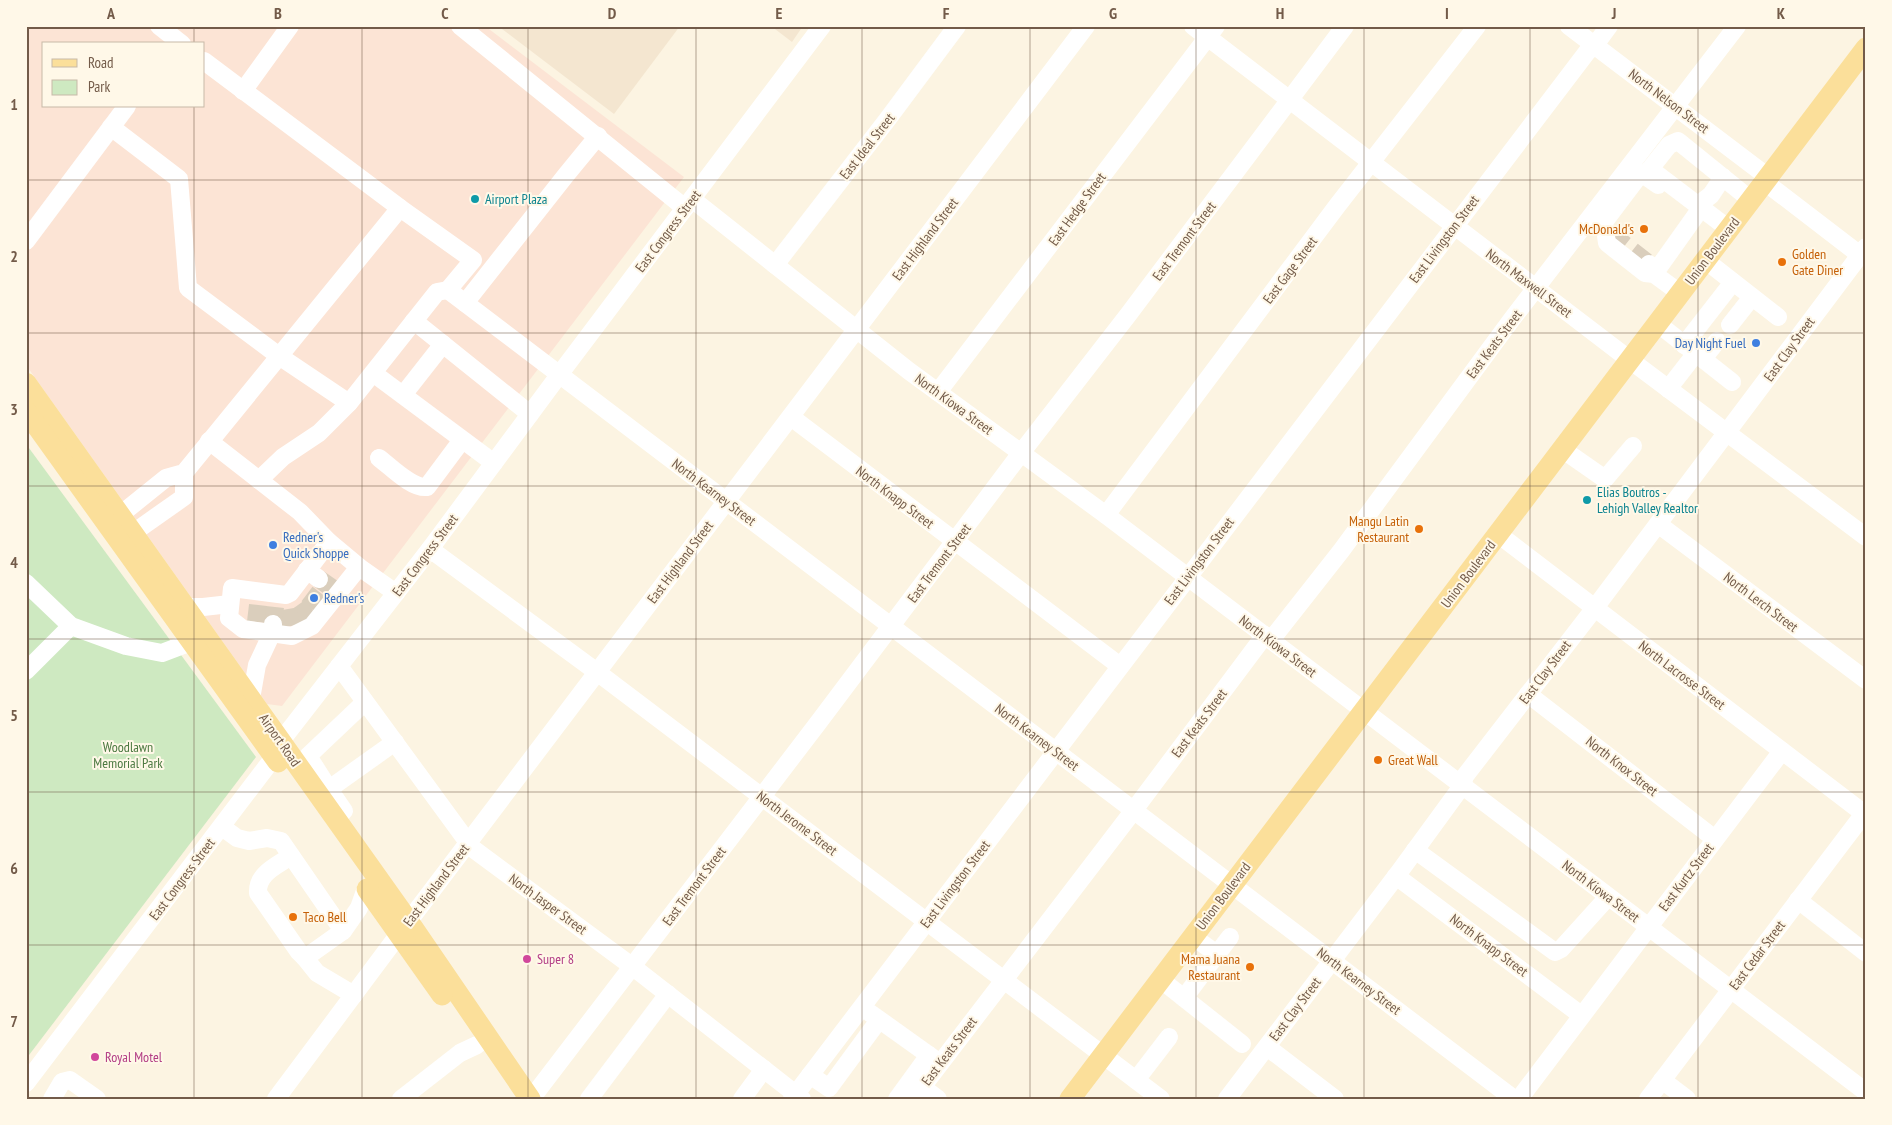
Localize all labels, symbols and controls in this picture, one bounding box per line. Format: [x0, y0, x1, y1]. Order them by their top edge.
text: A [106, 3, 116, 23]
text: B [274, 3, 282, 23]
text: C [441, 3, 449, 23]
text: D [608, 3, 617, 23]
text: E [776, 3, 783, 23]
text: F [943, 3, 950, 23]
text: G [1109, 3, 1117, 23]
text: H [1276, 3, 1284, 23]
text: I [1445, 3, 1449, 23]
text: J [1611, 3, 1616, 23]
text: K [1777, 3, 1786, 23]
legend [42, 42, 205, 108]
text: Road [88, 53, 114, 72]
street label: North Nelson Street [1625, 65, 1713, 137]
text: Park [88, 77, 110, 96]
text: 1 [10, 94, 18, 114]
street label: East Ideal Street [836, 109, 899, 183]
street label: East Hedge Street [1044, 169, 1110, 249]
street label: East Congress Street [631, 186, 705, 276]
place label: Airport Plaza [485, 190, 547, 208]
street label: East Livingston Street [1405, 191, 1483, 286]
marker: Airport Plaza [469, 193, 481, 205]
street label: East Highland Street [888, 194, 962, 284]
street label: East Tremont Street [1148, 198, 1220, 284]
street label: Union Boulevard [1681, 214, 1743, 288]
place label: McDonald's [1579, 220, 1634, 238]
marker: McDonald's [1638, 223, 1650, 235]
street label: East Gage Street [1259, 233, 1321, 307]
street label: North Maxwell Street [1482, 245, 1576, 321]
place label: Golden Gate Diner [1792, 245, 1843, 279]
text: 2 [10, 246, 18, 266]
marker: Golden Gate Diner [1776, 256, 1788, 268]
street label: East Keats Street [1462, 306, 1526, 382]
street label: East Clay Street [1760, 313, 1818, 385]
place label: Day Night Fuel [1675, 334, 1747, 352]
marker: Day Night Fuel [1750, 337, 1762, 349]
street label: North Kiowa Street [911, 370, 997, 439]
text: 3 [10, 399, 18, 419]
street label: North Kearney Street [668, 454, 760, 530]
street label: North Knapp Street [852, 462, 938, 532]
place label: Elias Boutros - Lehigh Valley Realtor [1597, 483, 1698, 517]
marker: Elias Boutros - Lehigh Valley Realtor [1581, 494, 1593, 506]
street label: East Congress Street [388, 510, 462, 600]
place label: Mangu Latin Restaurant [1349, 512, 1409, 546]
street label: East Livingston Street [1160, 513, 1238, 608]
street label: East Highland Street [643, 517, 717, 607]
street label: East Tremont Street [903, 520, 975, 606]
marker: Mangu Latin Restaurant [1413, 523, 1425, 535]
place label: Redner's Quick Shoppe [283, 528, 349, 562]
street label: Union Boulevard [1437, 537, 1499, 611]
marker: Redner's Quick Shoppe [267, 539, 279, 551]
text: 4 [10, 552, 18, 572]
street label: North Lerch Street [1720, 568, 1802, 636]
place label: Redner's [324, 589, 365, 607]
marker: Redner's [308, 592, 320, 604]
street label: North Kiowa Street [1236, 611, 1320, 681]
street label: East Clay Street [1515, 636, 1575, 707]
street label: North Lacrosse Street [1635, 637, 1729, 714]
street label: East Keats Street [1167, 685, 1231, 761]
street label: North Kearney Street [991, 699, 1083, 775]
text: 5 [10, 705, 18, 725]
street label: Airport Road [255, 710, 305, 770]
street label: North Knox Street [1582, 732, 1662, 800]
park label: Woodlawn Memorial Park [93, 738, 163, 772]
place label: Great Wall [1388, 751, 1438, 769]
marker: Great Wall [1372, 754, 1384, 766]
street label: North Jerome Street [753, 787, 841, 859]
street label: East Congress Street [145, 834, 219, 924]
street label: East Livingston Street [916, 836, 994, 931]
street label: East Kurtz Street [1655, 839, 1718, 915]
street label: East Highland Street [399, 840, 473, 930]
street label: East Tremont Street [658, 843, 730, 929]
street label: North Kiowa Street [1559, 856, 1643, 926]
text: 6 [10, 858, 18, 878]
street label: Union Boulevard [1192, 859, 1254, 933]
street label: North Jasper Street [505, 870, 591, 938]
place label: Taco Bell [303, 908, 347, 926]
street label: North Knapp Street [1446, 910, 1532, 980]
marker: Taco Bell [287, 911, 299, 923]
street label: East Cedar Street [1725, 917, 1789, 993]
street label: North Kearney Street [1313, 943, 1405, 1019]
place label: Super 8 [537, 950, 574, 968]
place label: Mama Juana Restaurant [1181, 950, 1240, 984]
marker: Super 8 [521, 953, 533, 965]
marker: Mama Juana Restaurant [1244, 961, 1256, 973]
street label: East Clay Street [1265, 973, 1325, 1044]
text: 7 [10, 1011, 18, 1031]
street label: East Keats Street [917, 1013, 981, 1089]
place label: Royal Motel [105, 1048, 163, 1066]
marker: Royal Motel [89, 1051, 101, 1063]

